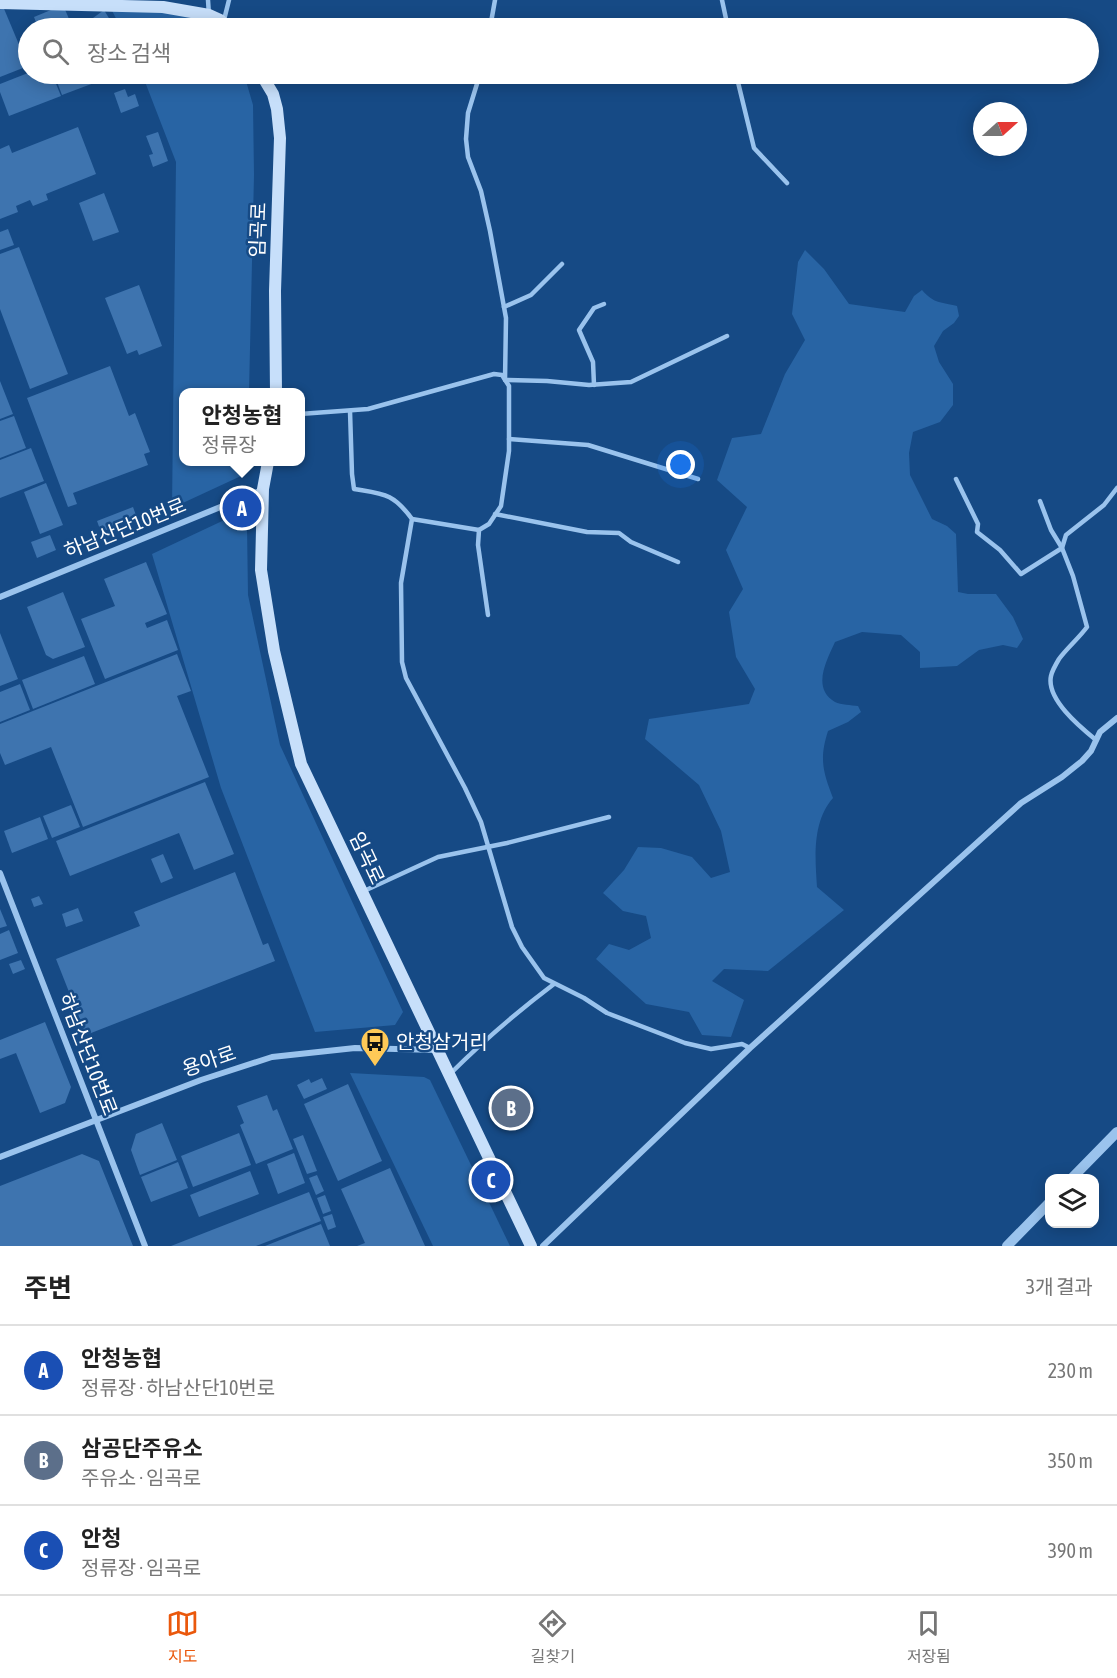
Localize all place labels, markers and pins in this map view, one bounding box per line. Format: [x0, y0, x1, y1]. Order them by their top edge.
pin: A [222, 486, 262, 530]
bus stop icon: 안청삼거리 [359, 1026, 391, 1068]
place label: 안청삼거리 [396, 1030, 488, 1053]
pin: B [492, 1086, 530, 1130]
pin: C [472, 1158, 510, 1202]

